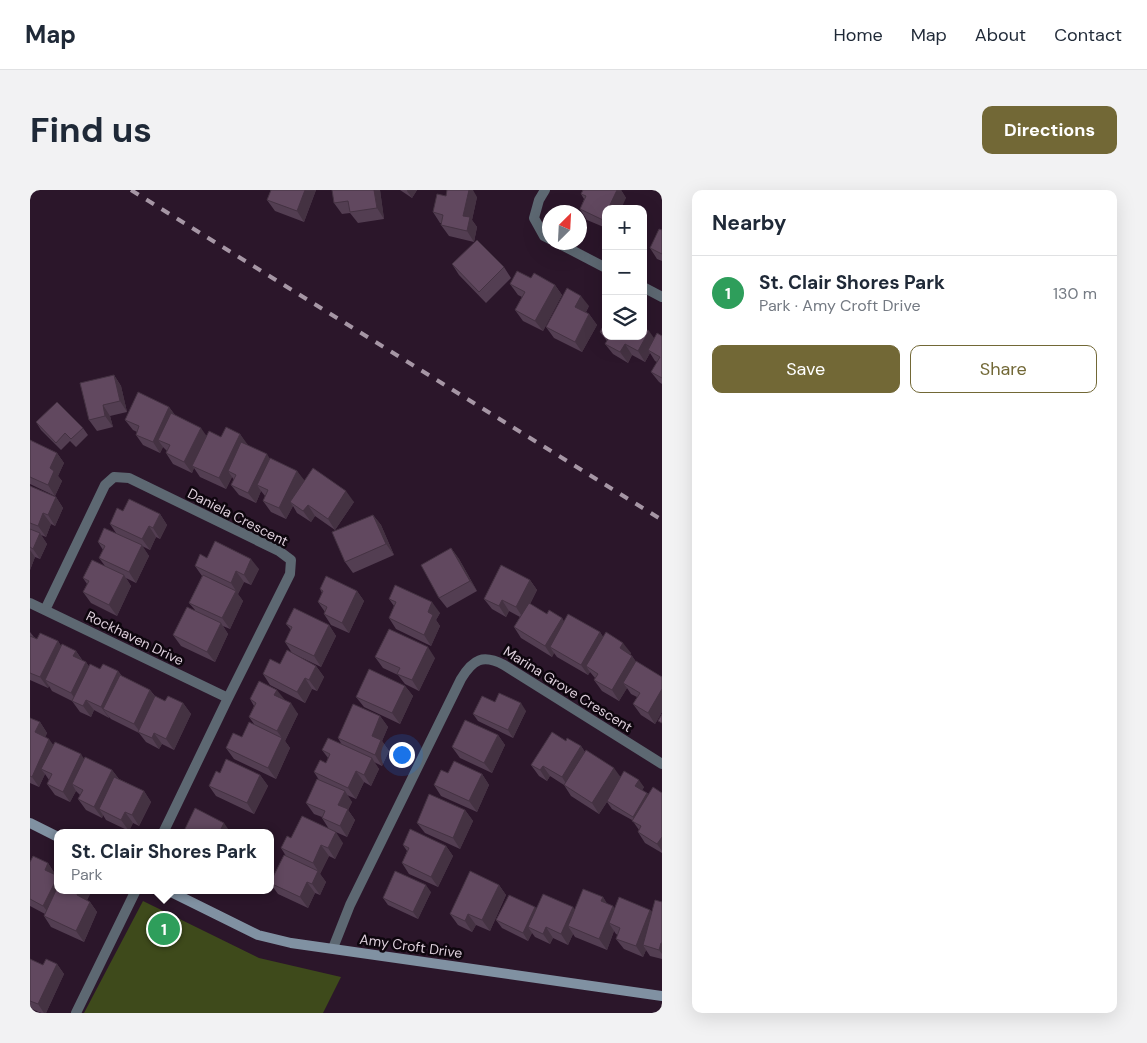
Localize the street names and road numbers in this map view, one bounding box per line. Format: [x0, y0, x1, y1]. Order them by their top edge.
street label: Daniela Crescent [185, 484, 291, 550]
street label: Rockhaven Drive [83, 607, 187, 669]
street label: Marina Grove Crescent [500, 642, 636, 736]
street label: Amy Croft Drive [359, 930, 464, 962]

